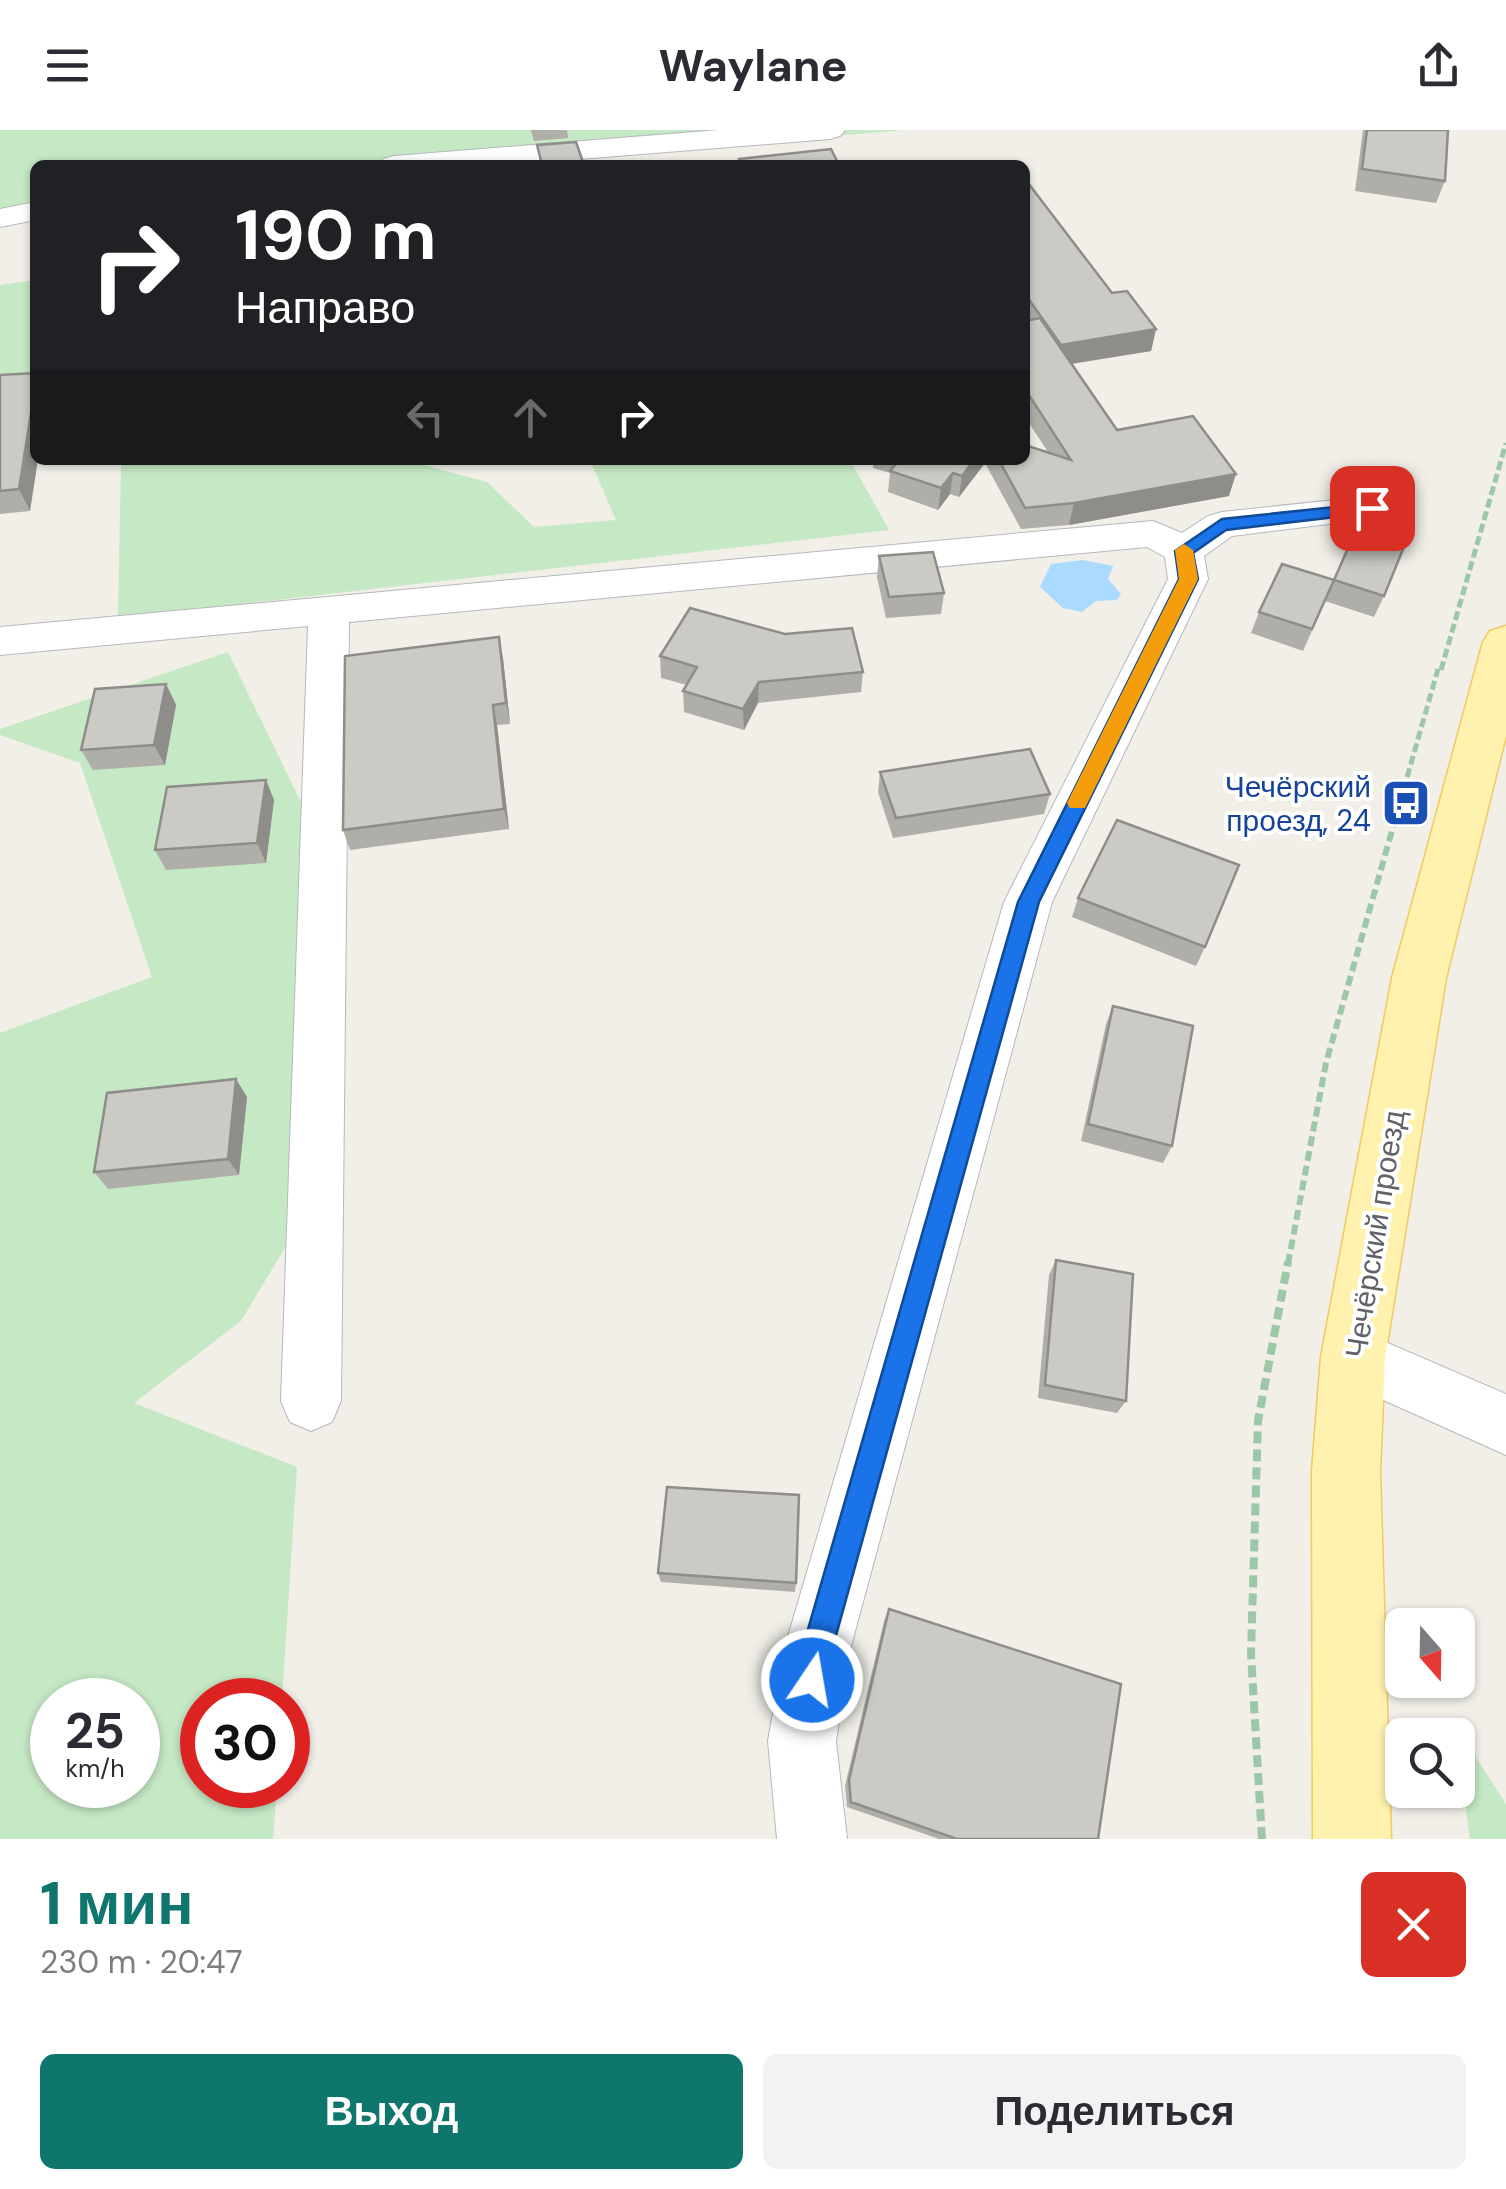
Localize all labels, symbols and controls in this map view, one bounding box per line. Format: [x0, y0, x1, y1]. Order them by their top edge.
text: Waylane [658, 36, 848, 95]
icon: menu [40, 38, 95, 93]
icon: share [1411, 38, 1466, 93]
text: 190 m [235, 190, 437, 281]
icon: right [70, 200, 200, 330]
text: Направо [235, 278, 415, 337]
icon: left [398, 390, 453, 445]
icon: ahead [503, 390, 558, 445]
icon: right [608, 390, 663, 445]
pin [1330, 466, 1415, 551]
icon: arrive [1345, 481, 1400, 536]
place label: Чечёрский проезд, 24 [1225, 767, 1371, 840]
bus stop icon: Чечёрский проезд, 24 [1380, 777, 1432, 829]
street label: Чечёрский проезд [1336, 1107, 1414, 1361]
north arrow [1385, 1608, 1475, 1698]
map controls [1385, 1608, 1475, 1808]
position arrow [760, 1628, 864, 1732]
speed limit sign: 30 [180, 1678, 310, 1808]
text: 25 [65, 1698, 125, 1764]
button: search [1385, 1718, 1475, 1808]
text: km/h [65, 1752, 125, 1785]
text: 1 мин [40, 1864, 193, 1943]
button: close [1361, 1872, 1466, 1977]
text: 230 m · 20:47 [40, 1941, 243, 1983]
button: Выход [40, 2054, 743, 2169]
button: Поделиться [763, 2054, 1466, 2169]

